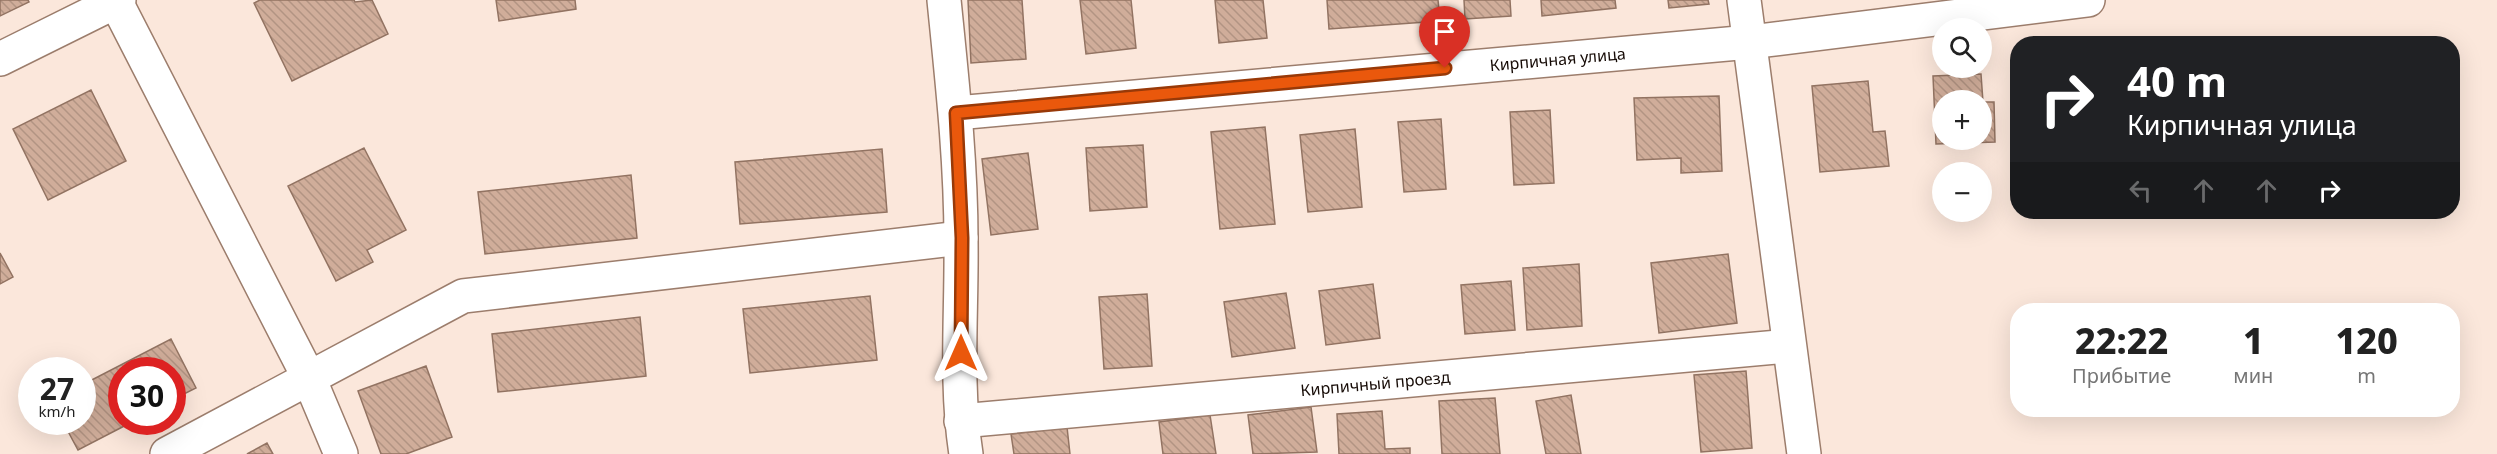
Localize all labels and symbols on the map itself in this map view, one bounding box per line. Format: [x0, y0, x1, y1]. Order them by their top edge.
pin [1419, 6, 1470, 68]
street label: Кирпичная улица [1489, 42, 1626, 76]
position arrow [929, 321, 993, 385]
speed limit sign: 30 [108, 357, 186, 435]
street label: Кирпичный проезд [1300, 366, 1451, 401]

